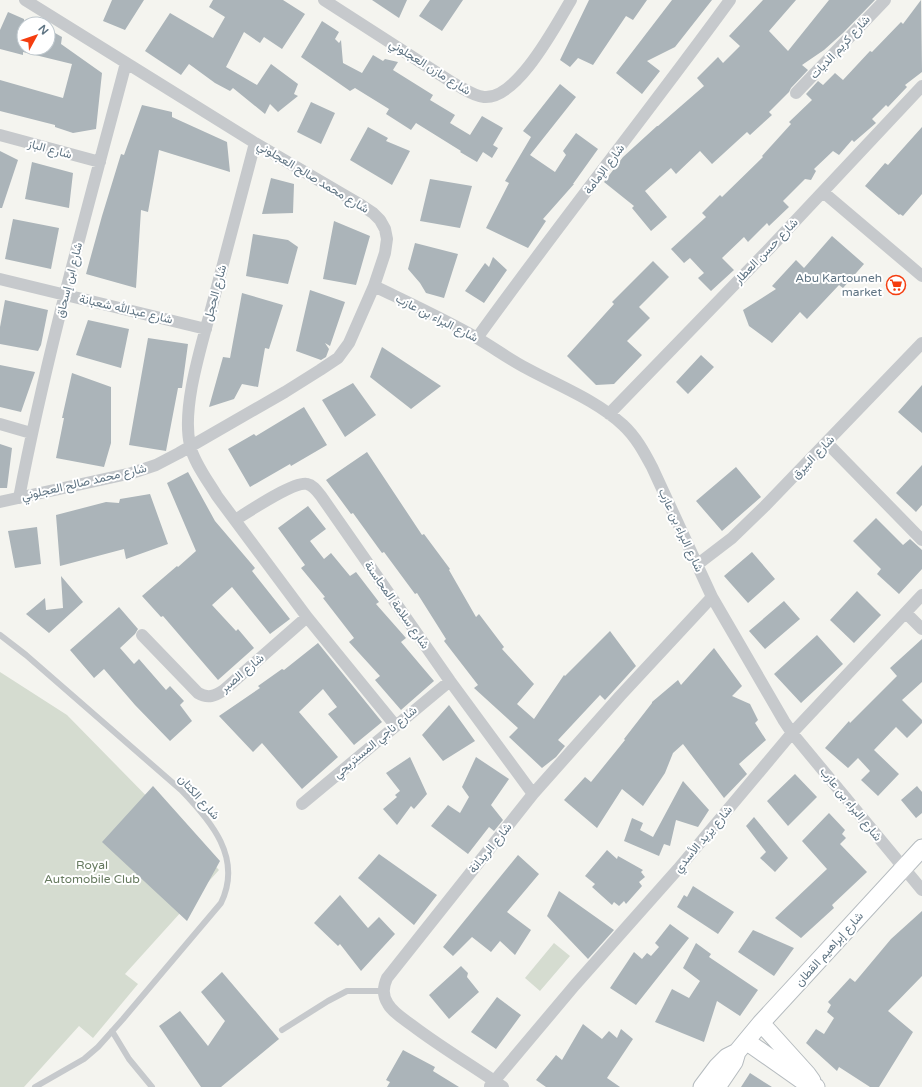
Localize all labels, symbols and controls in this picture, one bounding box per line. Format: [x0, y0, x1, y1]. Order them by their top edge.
street label: شارع كريم الديات [807, 12, 874, 83]
north arrow [16, 16, 56, 56]
text: N [35, 22, 51, 37]
street label: شارع مازن العجلوني [385, 36, 473, 100]
street label: شارع الباز [25, 136, 73, 164]
street label: شارع محمد صالح العجلوني [253, 138, 371, 219]
street label: شارع الإمامة [581, 141, 629, 198]
street label: شارع حسن العطار [731, 215, 802, 289]
street label: شارع ابن إسحاق [53, 241, 87, 320]
street label: شارع الحجل [201, 263, 231, 323]
place label: Abu Kartouneh market [795, 271, 882, 299]
supermarket icon: Abu Kartouneh market [885, 274, 907, 296]
street label: شارع عبدالله شعبانة [77, 291, 174, 329]
street label: شارع البراء بن عازب [393, 291, 481, 347]
street label: شارع البيرق [789, 432, 839, 483]
street label: شارع محمد صالح العجلوني [20, 461, 149, 506]
street label: شارع البراء بن عازب [654, 486, 706, 575]
street label: شارع سلامة المحاسنة [360, 558, 433, 653]
street label: شارع الصبر [217, 651, 268, 697]
street label: شارع ناجي المستريحي [330, 703, 422, 783]
street label: شارع البراء بن عازب [815, 764, 885, 845]
street label: شارع الكتان [174, 772, 223, 824]
street label: شارع يزيد الأسدي [671, 803, 737, 877]
street label: شارع الريدانة [465, 820, 516, 877]
park label: Royal Automobile Club [44, 858, 140, 886]
street label: شارع إبراهيم القطان [792, 909, 868, 990]

